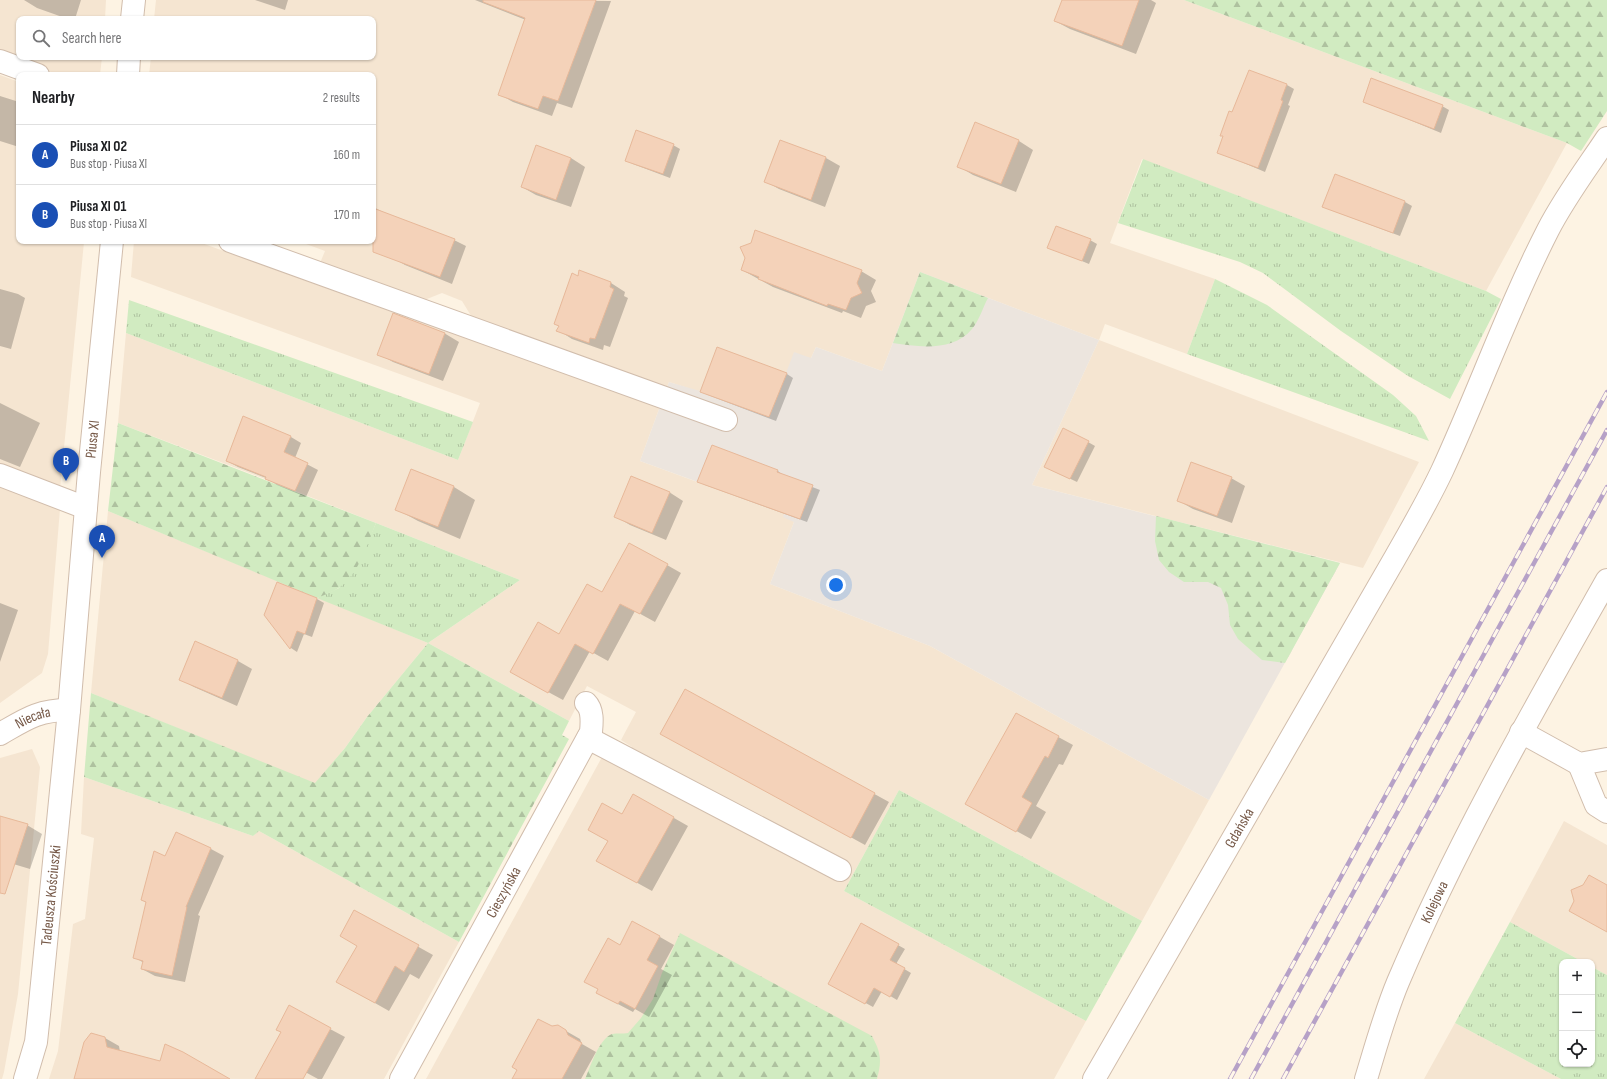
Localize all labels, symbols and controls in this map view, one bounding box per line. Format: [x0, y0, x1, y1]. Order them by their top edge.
search box [16, 16, 376, 60]
icon: search [30, 27, 52, 49]
text: Search here [62, 29, 122, 48]
text: Nearby [32, 88, 75, 108]
text: 2 results [323, 90, 360, 106]
text: Piusa XI 02 [70, 137, 127, 156]
text: A [42, 147, 48, 163]
text: 160 m [334, 147, 360, 163]
text: Bus stop · Piusa XI [70, 156, 147, 172]
text: Piusa XI 01 [70, 197, 126, 216]
text: B [42, 207, 48, 223]
text: 170 m [334, 207, 360, 223]
text: Bus stop · Piusa XI [70, 216, 147, 232]
street label: Piusa XI [81, 419, 104, 459]
pin: B [53, 448, 79, 481]
pin: A [89, 525, 115, 558]
your location [826, 575, 846, 595]
street label: Niecała [12, 703, 52, 733]
street label: Gdańska [1221, 805, 1259, 851]
street label: Tadeusza Kościuszki [37, 844, 66, 946]
street label: Cieszyńska [482, 863, 526, 921]
street label: Kolejowa [1416, 878, 1453, 926]
map controls [1559, 959, 1595, 1067]
button: + [1559, 959, 1595, 995]
button: − [1559, 995, 1595, 1031]
button: locate [1559, 1031, 1595, 1067]

